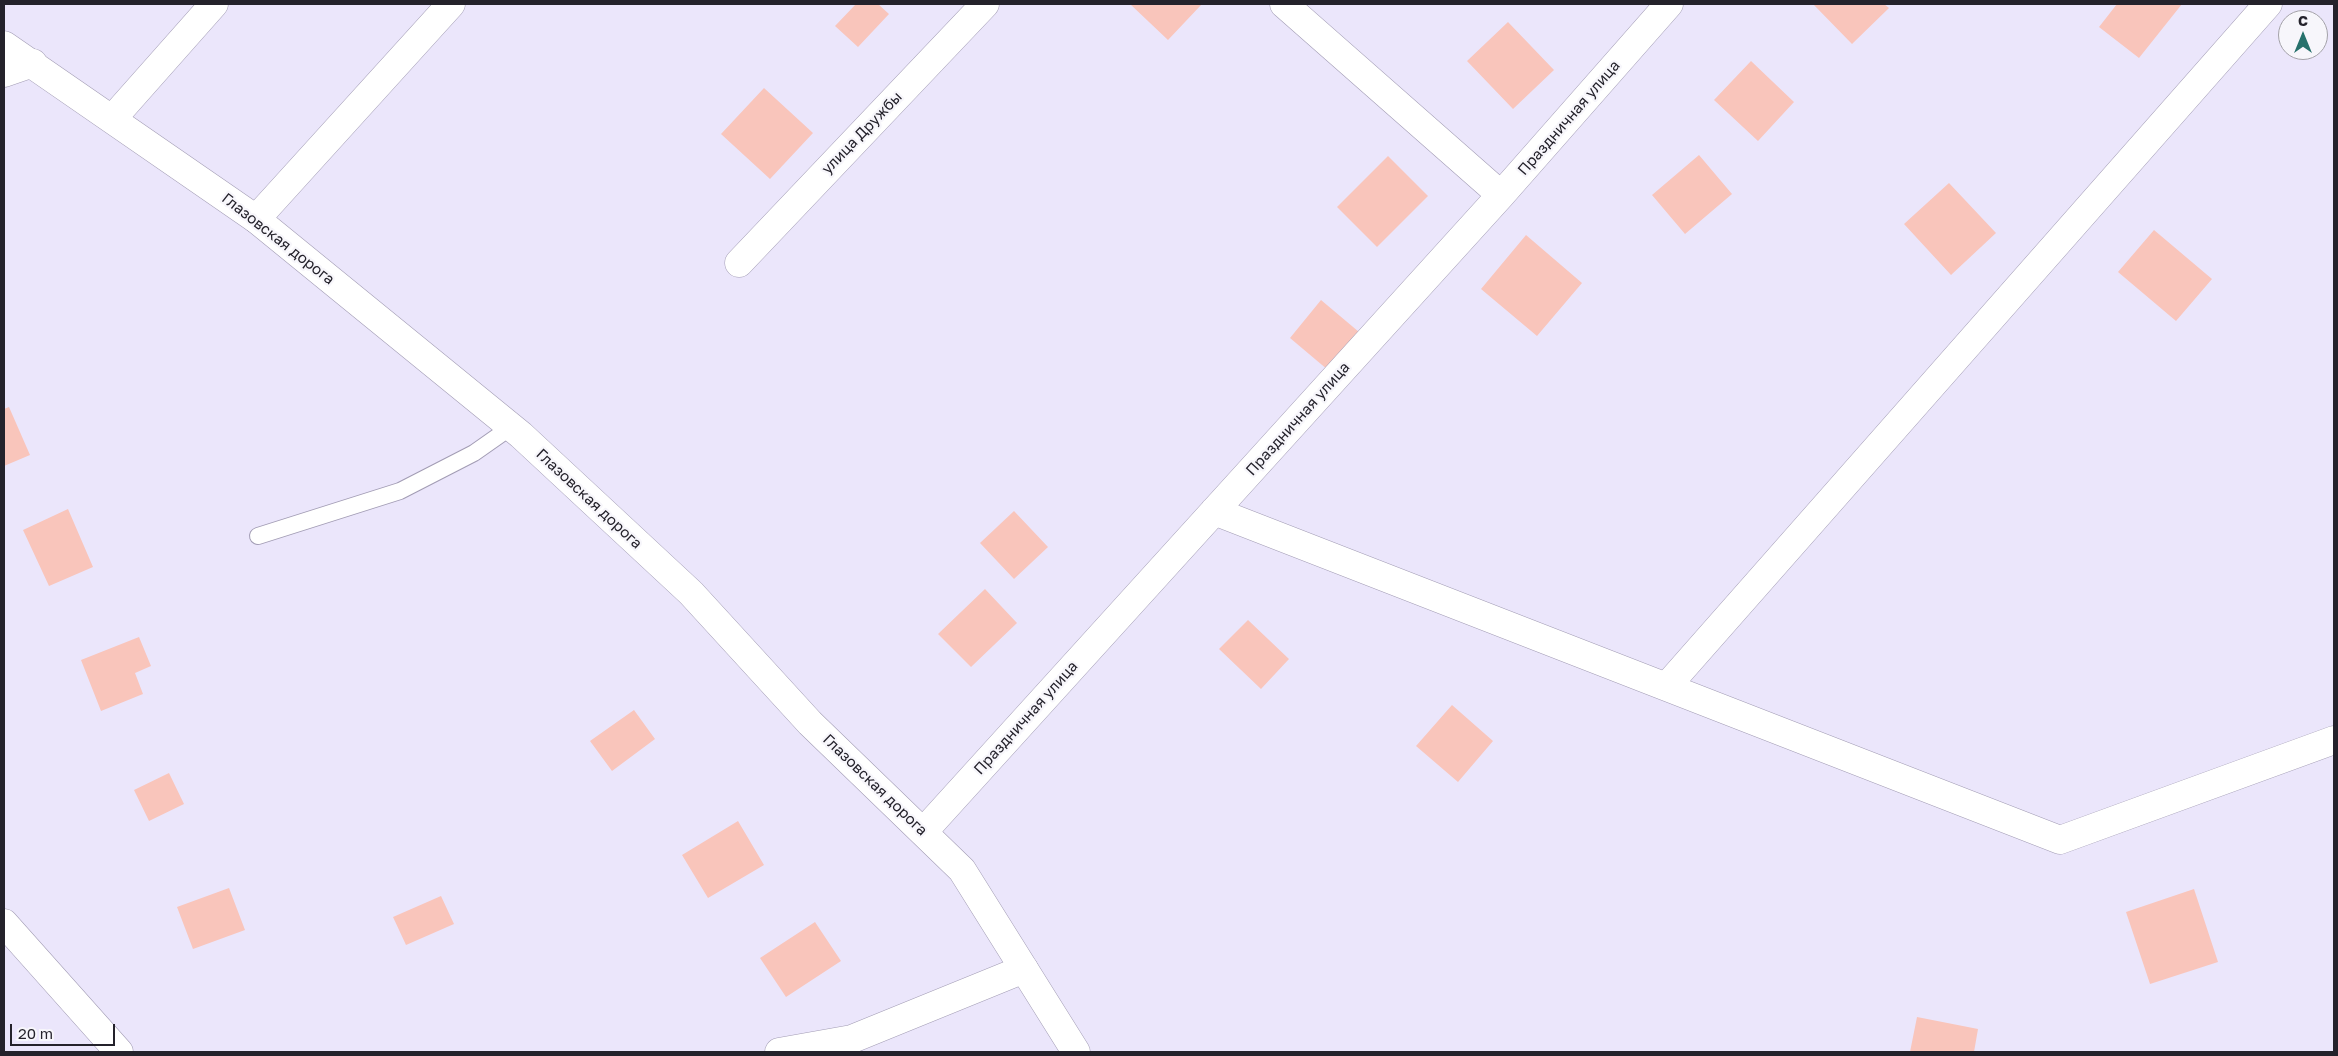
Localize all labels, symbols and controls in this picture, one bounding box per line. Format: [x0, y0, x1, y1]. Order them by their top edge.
north arrow [2278, 10, 2328, 60]
text: С [2298, 12, 2308, 29]
street label: Праздничная улица [1514, 57, 1624, 179]
street label: улица Дружбы [818, 88, 906, 178]
street label: Глазовская дорога [218, 189, 338, 289]
street label: Праздничная улица [1242, 359, 1354, 479]
street label: Глазовская дорога [532, 445, 646, 553]
street label: Праздничная улица [970, 658, 1082, 778]
street label: Глазовская дорога [819, 731, 931, 839]
scale bar [12, 1014, 118, 1046]
text: 20 m [18, 1024, 53, 1042]

